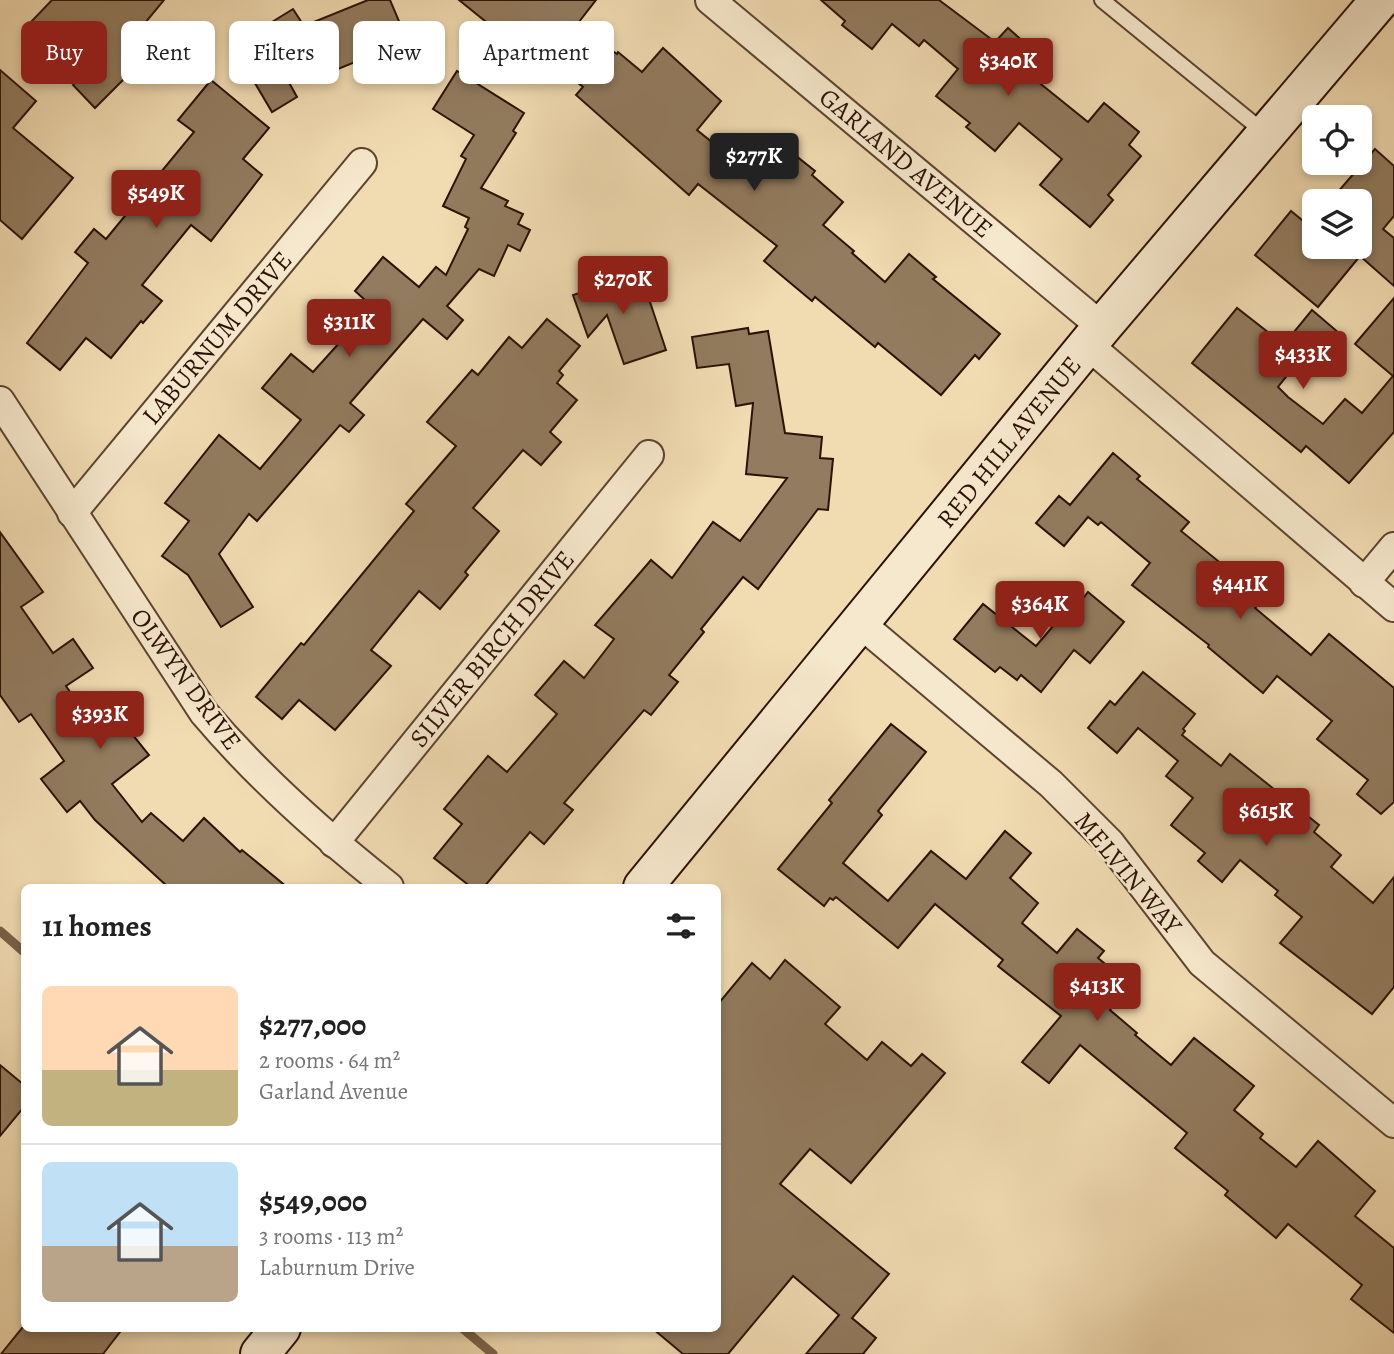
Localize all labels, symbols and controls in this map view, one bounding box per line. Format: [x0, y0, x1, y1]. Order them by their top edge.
chip: Buy [21, 21, 107, 84]
chip: Rent [121, 21, 215, 84]
chip: Filters [229, 21, 339, 84]
chip: New [353, 21, 445, 84]
chip: Apartment [459, 21, 614, 84]
pin: $340K [959, 38, 1057, 98]
text: $340K [979, 45, 1037, 76]
street label: GARLAND AVENUE [812, 80, 1000, 246]
map controls [1302, 105, 1372, 259]
button: locate [1302, 105, 1372, 175]
pin: $277K [705, 134, 803, 193]
text: $277K [726, 140, 782, 171]
pin: $549K [107, 170, 205, 230]
text: $549K [127, 177, 185, 208]
button: layers [1302, 189, 1372, 259]
street label: LABURNUM DRIVE [134, 244, 300, 432]
pin: $270K [574, 256, 672, 316]
text: $270K [594, 263, 652, 294]
pin: $311K [300, 300, 398, 359]
text: $311K [323, 306, 375, 337]
pin: $433K [1254, 332, 1352, 391]
text: $433K [1275, 338, 1331, 369]
street label: RED HILL AVENUE [929, 349, 1089, 535]
street label: SILVER BIRCH DRIVE [402, 543, 582, 755]
pin: $441K [1191, 562, 1289, 621]
text: $441K [1212, 568, 1268, 599]
pin: $364K [991, 582, 1089, 641]
text: $364K [1011, 588, 1069, 619]
street label: OLWYN DRIVE [123, 601, 249, 757]
pin: $393K [51, 692, 149, 751]
text: $393K [72, 698, 128, 729]
pin: $615K [1217, 788, 1315, 848]
text: $615K [1239, 795, 1293, 826]
street label: MELVIN WAY [1066, 804, 1190, 942]
text: 11 homes [42, 906, 152, 946]
icon: filters [662, 907, 700, 945]
pin: $413K [1048, 964, 1146, 1023]
text: $413K [1070, 970, 1124, 1001]
text: $277,000 [259, 1005, 366, 1045]
icon: home [98, 1014, 182, 1098]
text: 2 rooms · 64 m² [259, 1045, 400, 1076]
text: Garland Avenue [259, 1076, 408, 1107]
text: $549,000 [259, 1181, 367, 1221]
icon: home [98, 1190, 182, 1274]
text: 3 rooms · 113 m² [259, 1221, 403, 1252]
text: Laburnum Drive [259, 1252, 415, 1283]

